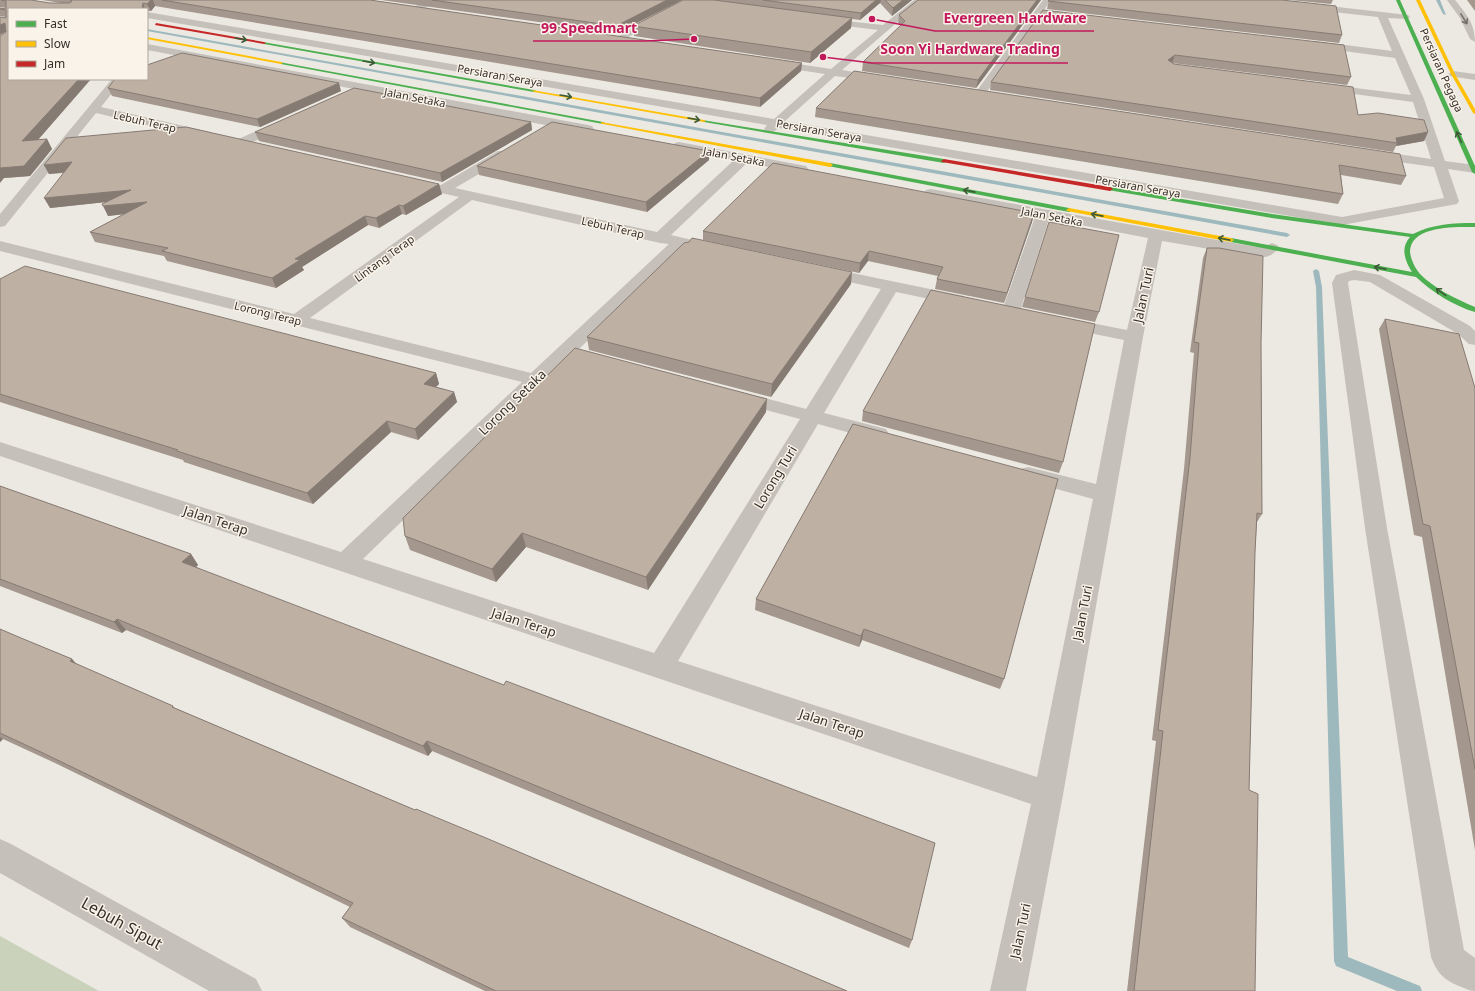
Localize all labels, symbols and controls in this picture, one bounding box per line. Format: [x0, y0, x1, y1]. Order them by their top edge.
callout: Evergreen Hardware [935, 5, 1094, 31]
legend [8, 8, 148, 80]
text: Evergreen Hardware [943, 8, 1087, 27]
one-way arrow [1460, 13, 1468, 25]
text: Fast [44, 15, 68, 32]
callout: 99 Speedmart [533, 15, 645, 41]
text: 99 Speedmart [541, 18, 637, 37]
street label: Persiaran Pegaga [1417, 26, 1467, 114]
text: Slow [44, 35, 71, 52]
one-way arrow [234, 35, 247, 43]
callout: Soon Yi Hardware Trading [872, 37, 1068, 63]
text: Soon Yi Hardware Trading [880, 39, 1060, 58]
text: Jam [43, 55, 65, 72]
one-way arrow [362, 58, 375, 66]
street label: Persiaran Seraya [456, 60, 544, 90]
street label: Jalan Setaka [382, 84, 447, 110]
one-way arrow [559, 92, 572, 100]
street label: Lebuh Terap [112, 106, 178, 136]
one-way arrow [687, 115, 700, 123]
street label: Persiaran Seraya [775, 115, 863, 145]
one-way arrow [1455, 131, 1462, 143]
street label: Jalan Setaka [701, 143, 766, 169]
street label: Persiaran Seraya [1094, 171, 1182, 201]
one-way arrow [963, 187, 976, 195]
street label: Jalan Setaka [1019, 203, 1084, 229]
one-way arrow [1091, 211, 1104, 219]
street label: Lebuh Terap [580, 212, 646, 242]
street label: Lintang Terap [351, 231, 417, 285]
one-way arrow [1218, 235, 1231, 243]
one-way arrow [1374, 263, 1387, 271]
street label: Jalan Turi [1128, 266, 1158, 326]
one-way arrow [1435, 288, 1446, 296]
street label: Lorong Terap [233, 297, 303, 329]
street label: Lorong Setaka [474, 365, 550, 439]
street label: Lorong Turi [749, 442, 801, 512]
street label: Jalan Terap [179, 500, 251, 539]
street label: Jalan Turi [1067, 584, 1096, 644]
street label: Jalan Terap [487, 602, 559, 641]
street label: Jalan Terap [795, 703, 867, 742]
street label: Lebuh Siput [77, 892, 167, 954]
street label: Jalan Turi [1005, 902, 1035, 962]

